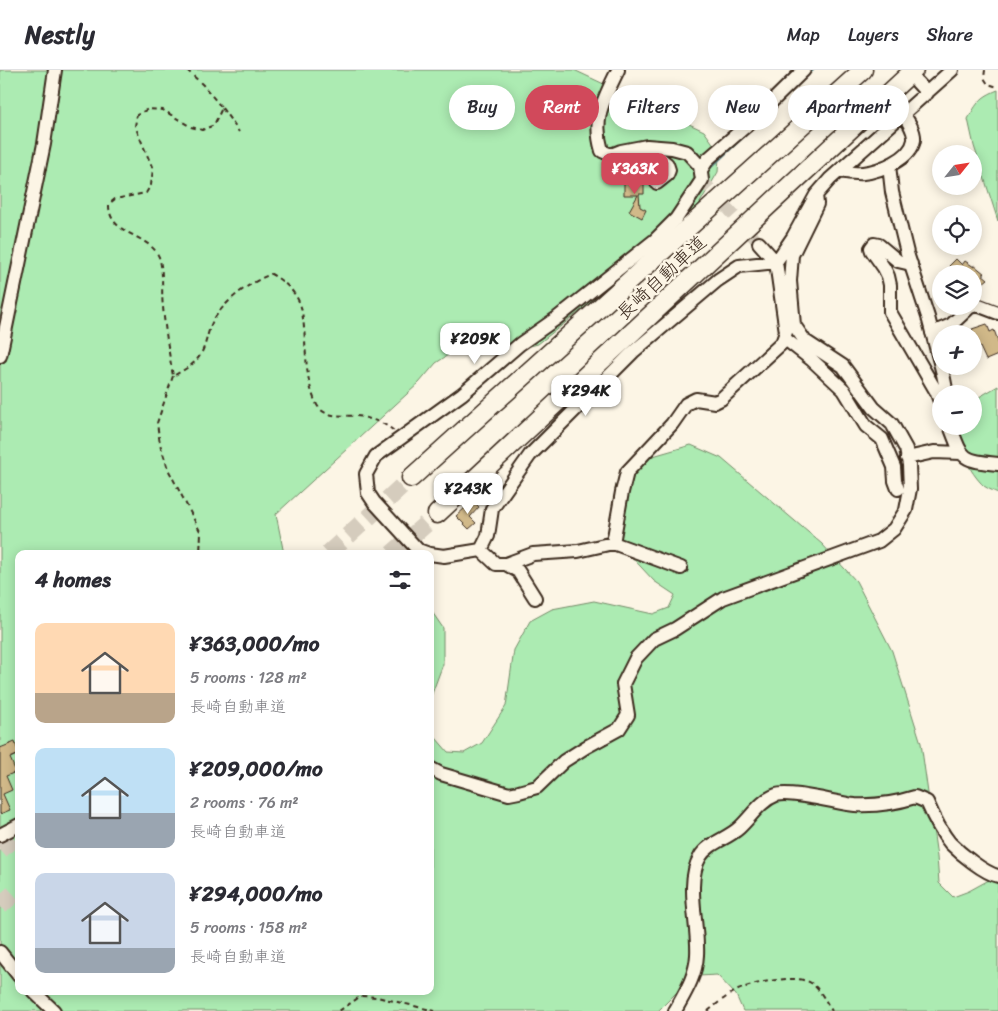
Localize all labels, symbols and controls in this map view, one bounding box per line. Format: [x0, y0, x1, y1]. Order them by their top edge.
text: Nestly [25, 14, 95, 56]
text: Map [787, 19, 820, 51]
text: Layers [848, 19, 899, 51]
text: Share [927, 19, 973, 51]
chip: Buy [449, 85, 515, 130]
chip: Rent [525, 85, 599, 130]
chip: Filters [609, 85, 698, 130]
chip: New [708, 85, 778, 130]
chip: Apartment [788, 85, 909, 130]
north arrow [932, 145, 982, 195]
map controls [932, 145, 982, 435]
pin: ¥363K [600, 152, 670, 195]
text: ¥363K [612, 154, 658, 183]
button: locate [932, 205, 982, 255]
street label: 長崎自動車道 [608, 226, 714, 328]
button: layers [932, 265, 982, 315]
pin: ¥209K [440, 322, 510, 365]
text: ¥209K [451, 324, 499, 353]
button: + [932, 325, 982, 375]
pin: ¥294K [551, 374, 621, 417]
text: ¥294K [562, 376, 610, 405]
button: − [932, 385, 982, 435]
pin: ¥243K [433, 472, 503, 515]
text: ¥243K [445, 474, 491, 503]
text: 4 homes [35, 561, 111, 599]
icon: filters [386, 566, 414, 594]
text: ¥363,000/mo [190, 625, 319, 663]
icon: home [75, 643, 135, 703]
text: 5 rooms · 128 m² [190, 663, 307, 692]
text: 長崎自動車道 [190, 692, 286, 721]
text: ¥209,000/mo [190, 750, 323, 788]
icon: home [75, 768, 135, 828]
text: 2 rooms · 76 m² [190, 788, 299, 817]
text: 長崎自動車道 [190, 817, 286, 846]
text: ¥294,000/mo [190, 875, 322, 913]
icon: home [75, 893, 135, 953]
text: 5 rooms · 158 m² [190, 913, 307, 942]
text: 長崎自動車道 [190, 942, 286, 971]

